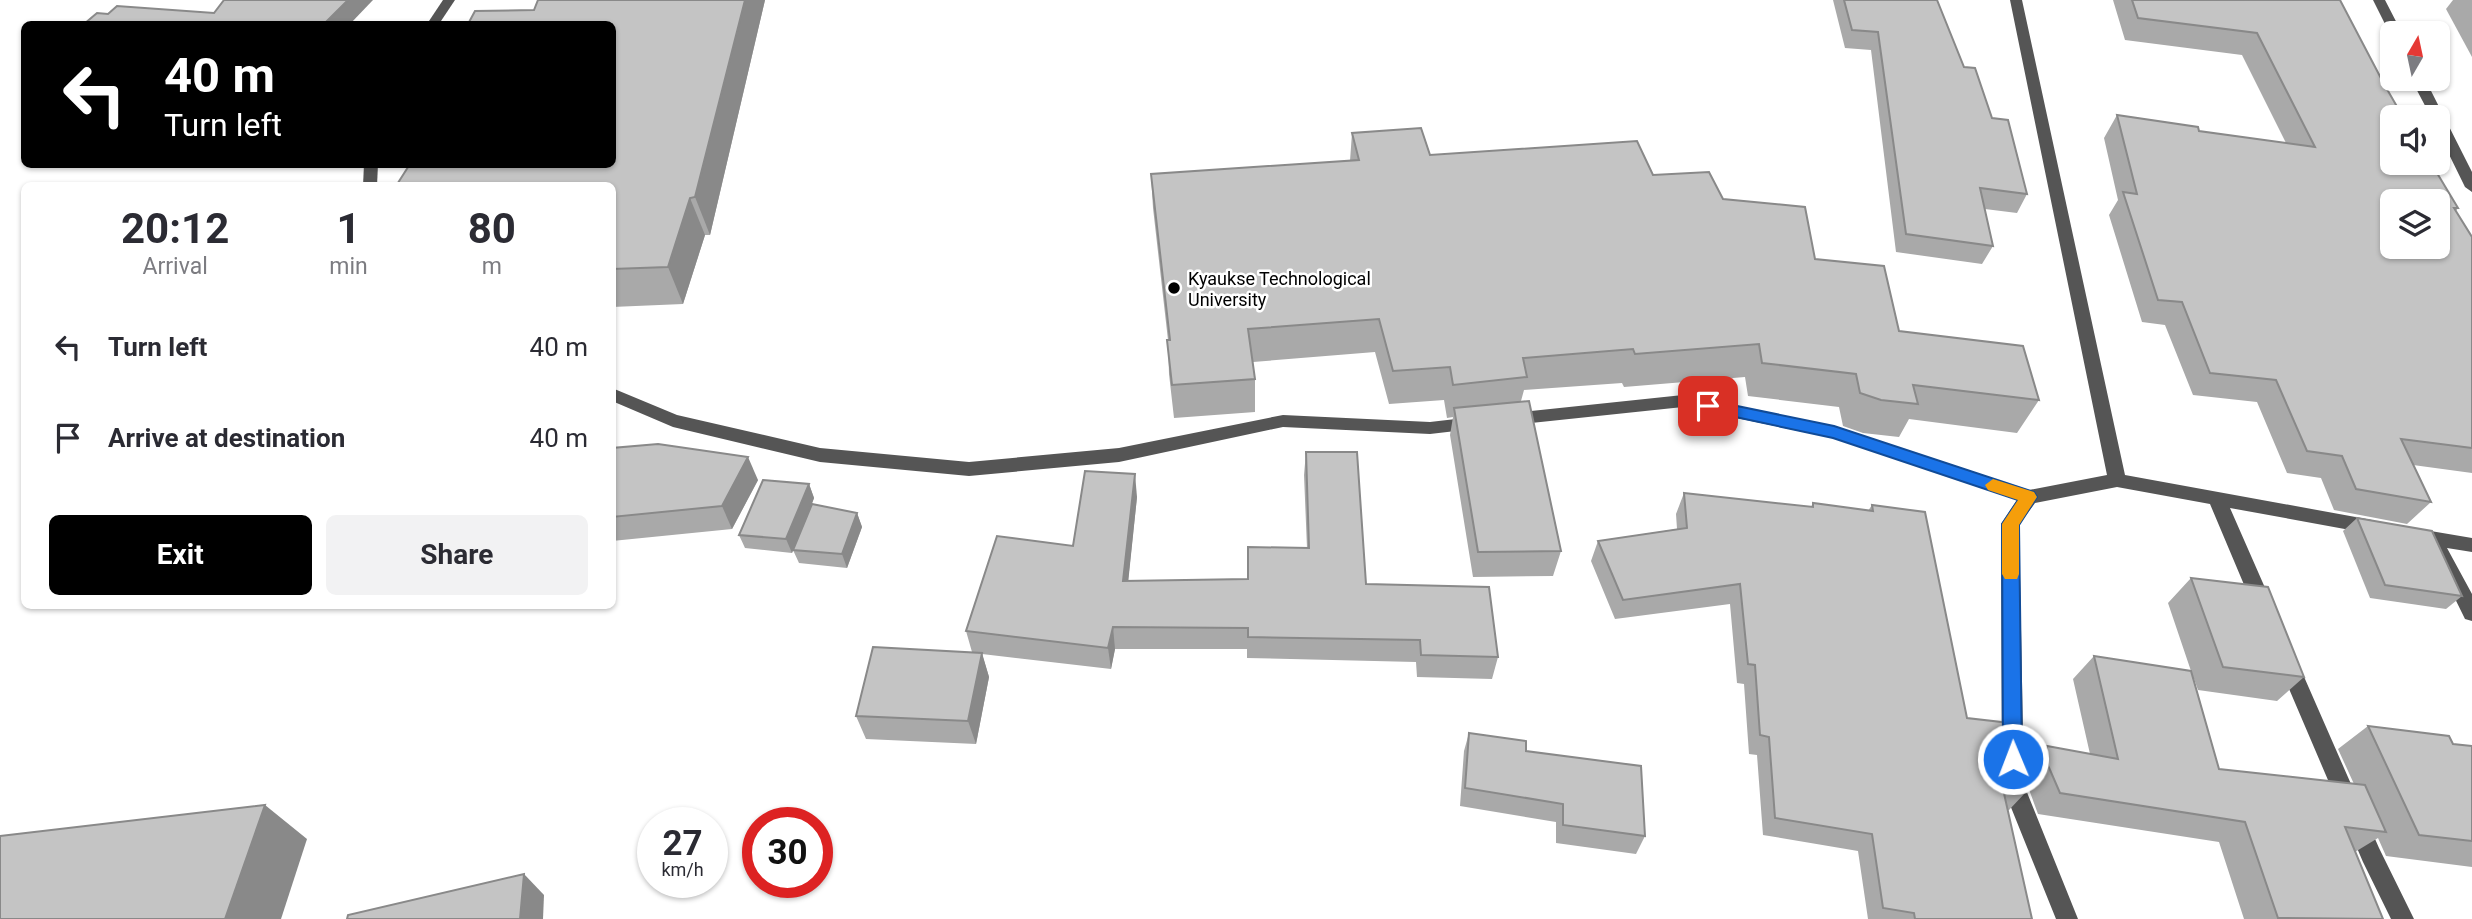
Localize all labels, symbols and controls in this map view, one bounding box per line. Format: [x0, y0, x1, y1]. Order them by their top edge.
north arrow [2380, 21, 2450, 91]
map controls [2380, 21, 2450, 259]
text: 40 m [164, 47, 275, 104]
icon: left [49, 49, 140, 140]
button: sound [2380, 105, 2450, 175]
text: Turn left [164, 106, 282, 144]
button: layers [2380, 189, 2450, 259]
text: 20:12 [121, 204, 229, 253]
text: 1 [336, 204, 361, 253]
text: 80 [468, 204, 516, 253]
text: Arrival [143, 253, 208, 280]
text: min [329, 253, 368, 280]
text: m [482, 253, 502, 280]
place label: Kyaukse Technological University [1188, 268, 1371, 310]
marker: Kyaukse Technological University [1166, 280, 1182, 296]
icon: left [49, 328, 87, 366]
text: Turn left [108, 332, 207, 362]
text: 40 m [530, 332, 588, 362]
pin [1678, 376, 1738, 436]
icon: arrive [1689, 387, 1727, 425]
icon: arrive [49, 419, 87, 457]
text: Arrive at destination [108, 423, 345, 453]
text: 40 m [530, 423, 588, 453]
button: Exit [49, 515, 312, 595]
button: Share [326, 515, 588, 595]
position arrow [1976, 722, 2050, 796]
speed limit sign: 30 [742, 807, 833, 898]
text: 27 [662, 823, 703, 864]
text: km/h [661, 859, 704, 880]

